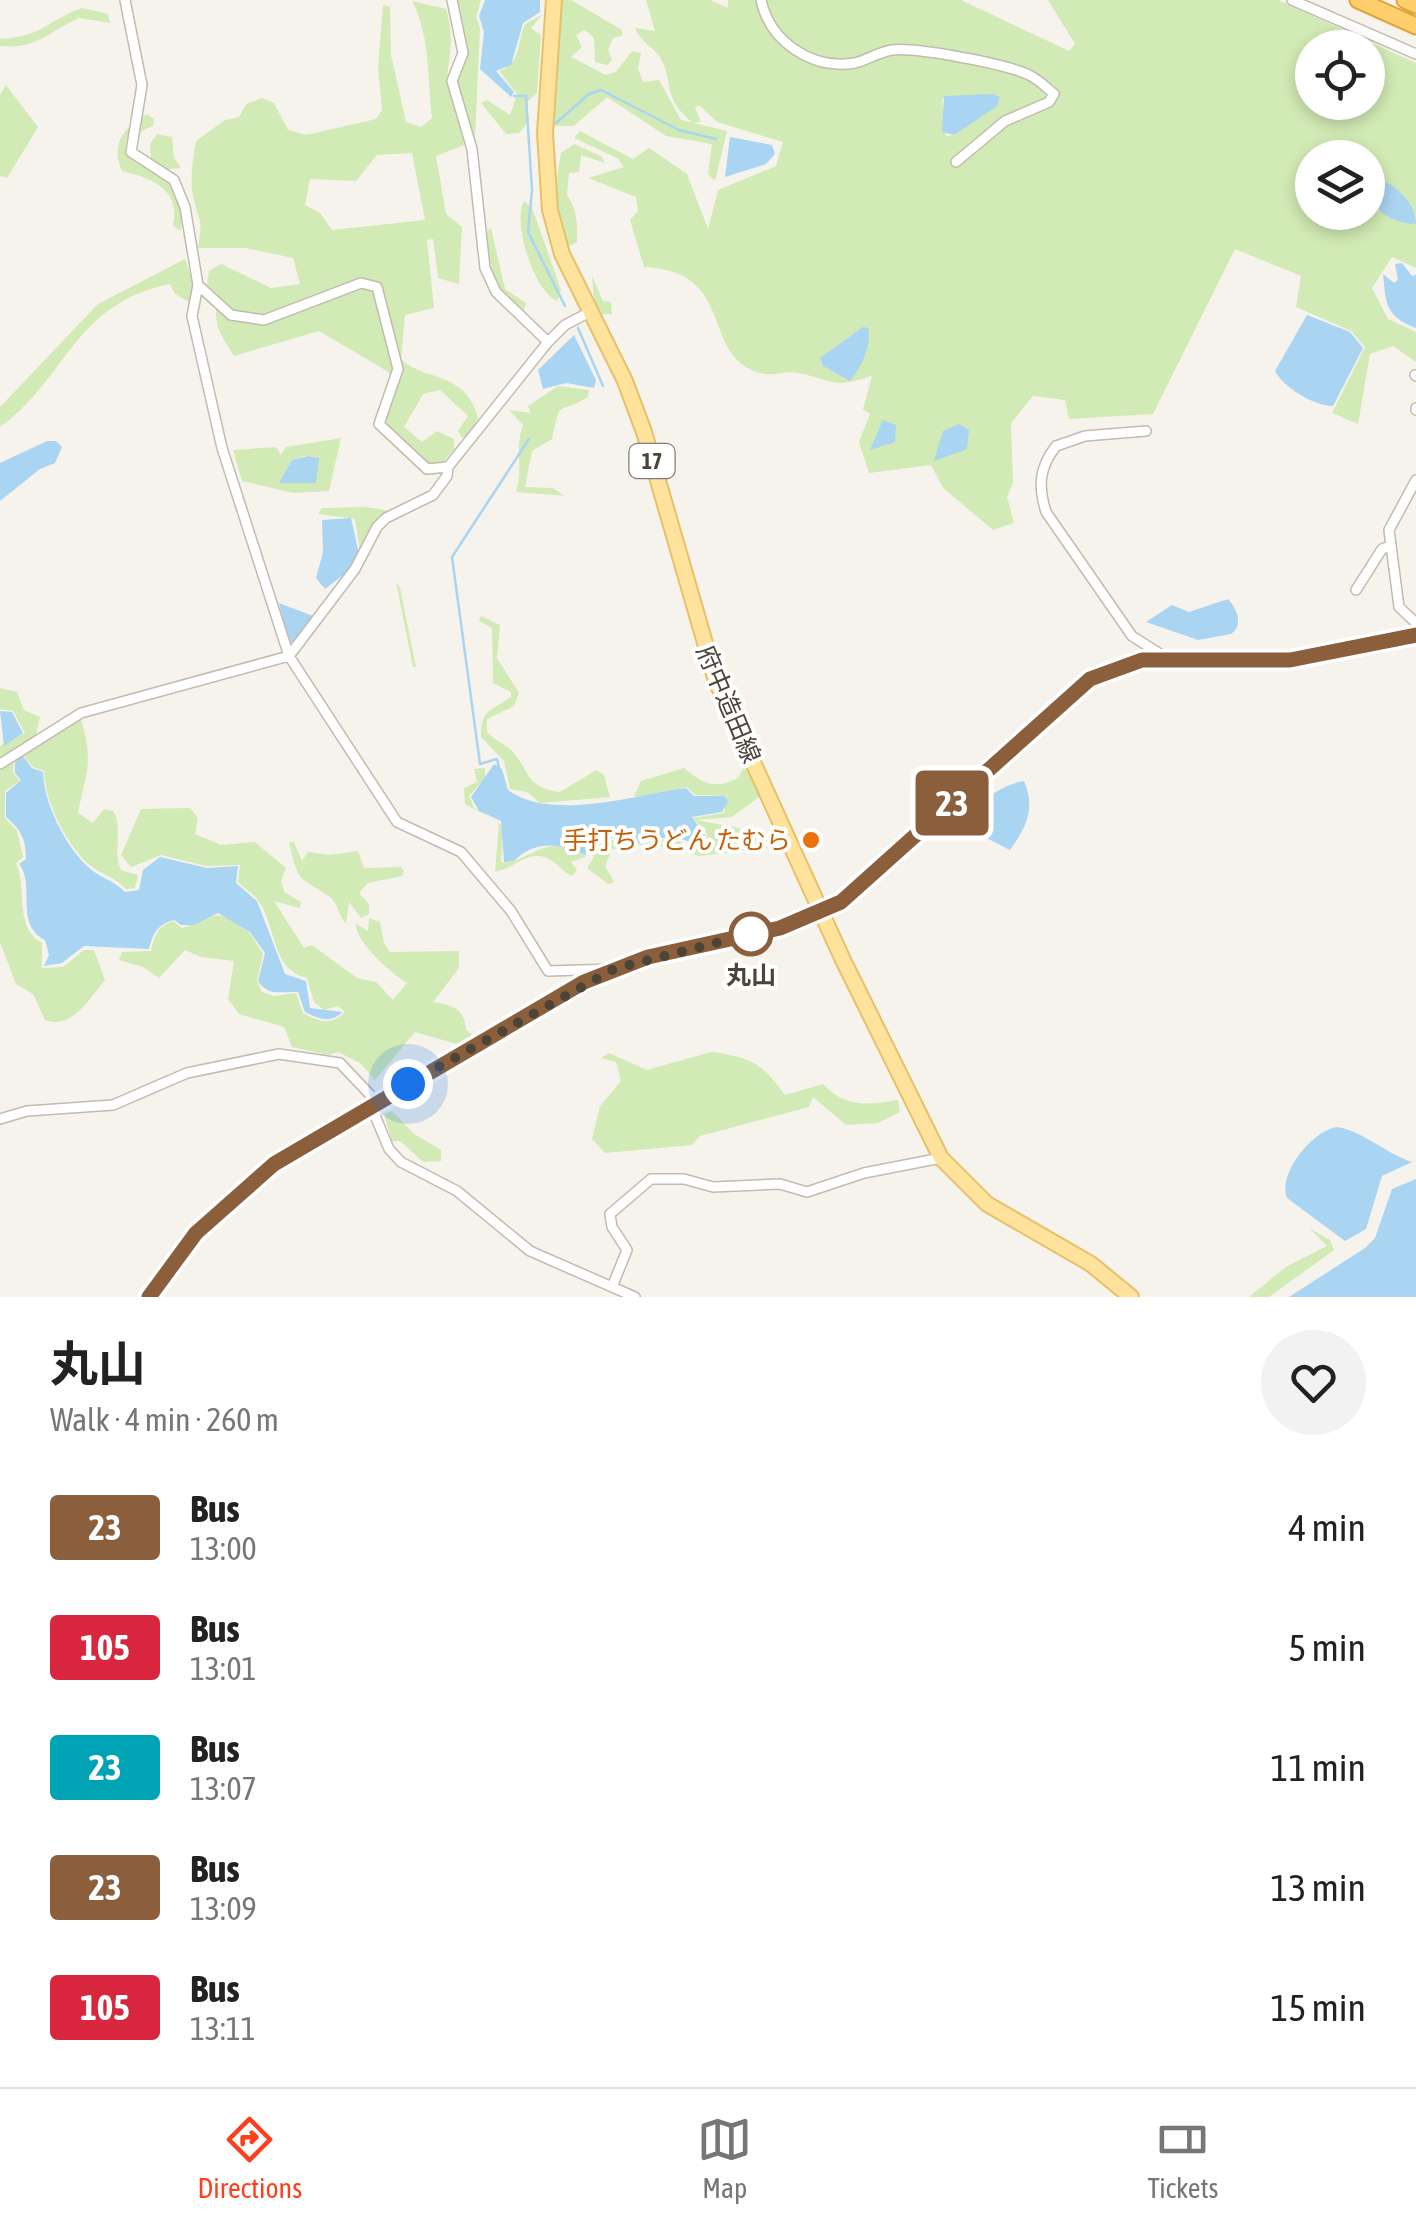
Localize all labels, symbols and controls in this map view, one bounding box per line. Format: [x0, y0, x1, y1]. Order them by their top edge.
map controls [1295, 30, 1385, 230]
button: locate [1295, 30, 1385, 120]
button: layers [1295, 140, 1385, 230]
road number: 17 [630, 444, 674, 478]
street label: 府中造田線 [692, 641, 766, 767]
line badge: 23 [907, 770, 997, 836]
text: 23 [936, 783, 968, 823]
place label: 手打ちうどん たむら [563, 826, 791, 854]
marker: 手打ちうどん たむら [800, 829, 822, 851]
marker: 丸山 [730, 913, 772, 955]
place label: 丸山 [726, 961, 776, 989]
your location [383, 1059, 433, 1109]
button: heart [1261, 1330, 1366, 1435]
text: 丸山 [50, 1336, 146, 1391]
text: Walk · 4 min · 260 m [50, 1401, 279, 1438]
text: Bus [190, 1487, 240, 1530]
text: 4 min [1288, 1506, 1366, 1549]
text: 23 [89, 1507, 121, 1547]
text: 13:00 [190, 1530, 257, 1567]
text: Bus [190, 1607, 240, 1650]
text: 5 min [1288, 1626, 1366, 1669]
text: 105 [80, 1627, 130, 1667]
text: 13:01 [190, 1650, 257, 1687]
text: Bus [190, 1727, 240, 1770]
text: 11 min [1271, 1746, 1366, 1789]
text: 23 [89, 1747, 121, 1787]
text: 13:07 [190, 1770, 257, 1807]
text: Bus [190, 1847, 240, 1890]
text: 13 min [1271, 1866, 1366, 1909]
text: 23 [89, 1867, 121, 1907]
text: 13:09 [190, 1890, 257, 1927]
text: Bus [190, 1967, 240, 2010]
text: 15 min [1271, 1986, 1366, 2029]
text: 105 [80, 1987, 130, 2027]
text: 13:11 [190, 2010, 256, 2047]
tab: Directions [198, 2112, 302, 2204]
tab: Map [697, 2112, 752, 2204]
tab: Tickets [1147, 2112, 1218, 2204]

